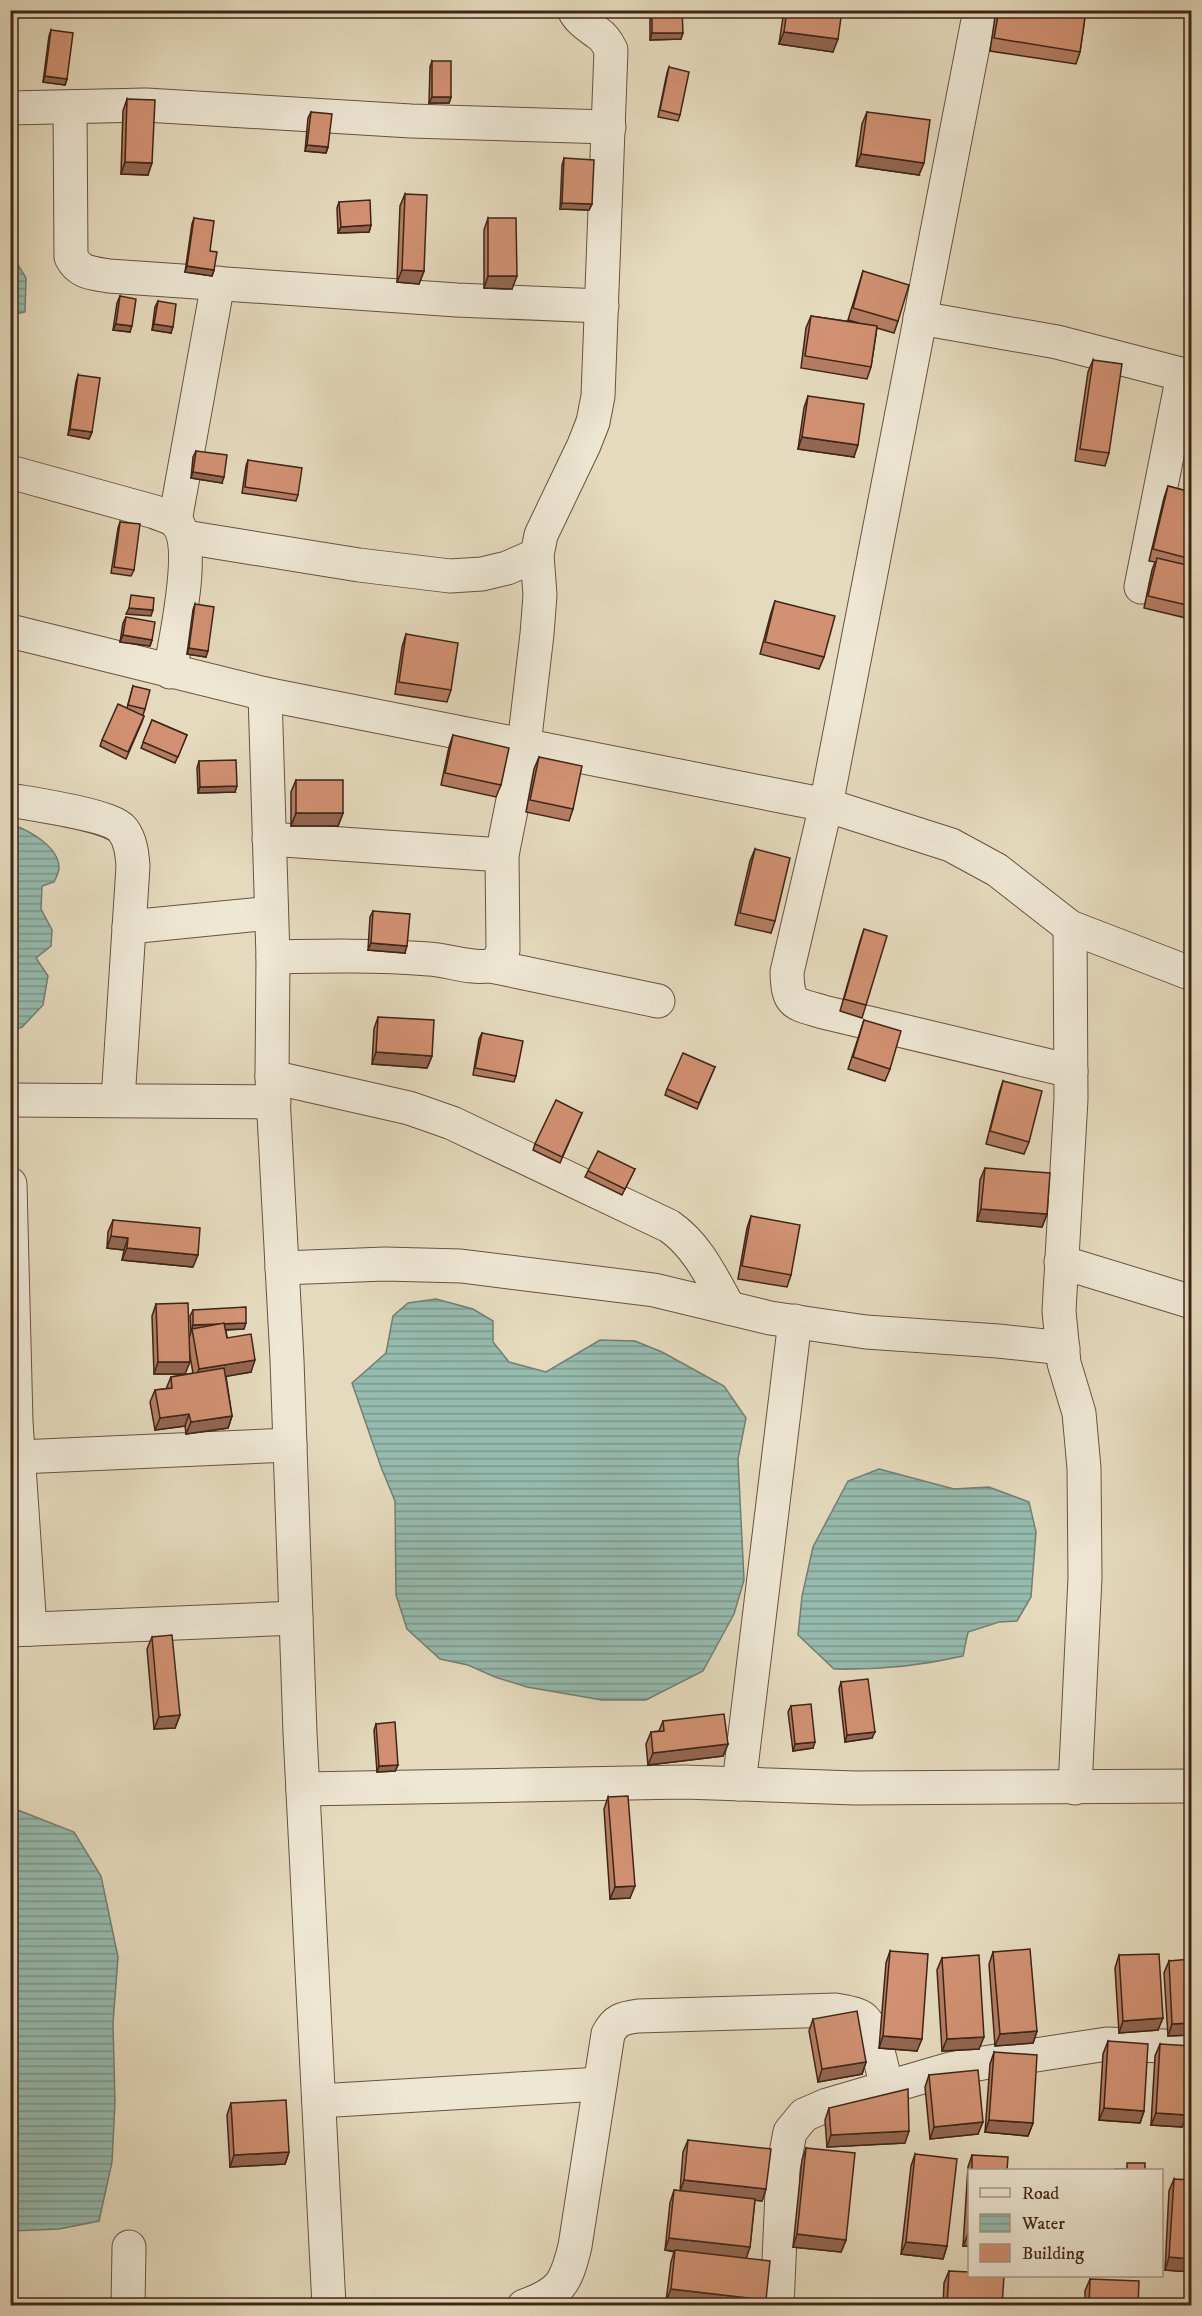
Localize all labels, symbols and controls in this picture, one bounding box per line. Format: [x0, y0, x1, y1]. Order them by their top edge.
legend [968, 2169, 1163, 2277]
text: Road [1022, 2183, 1059, 2205]
text: Water [1021, 2213, 1065, 2235]
text: Building [1022, 2243, 1084, 2265]

